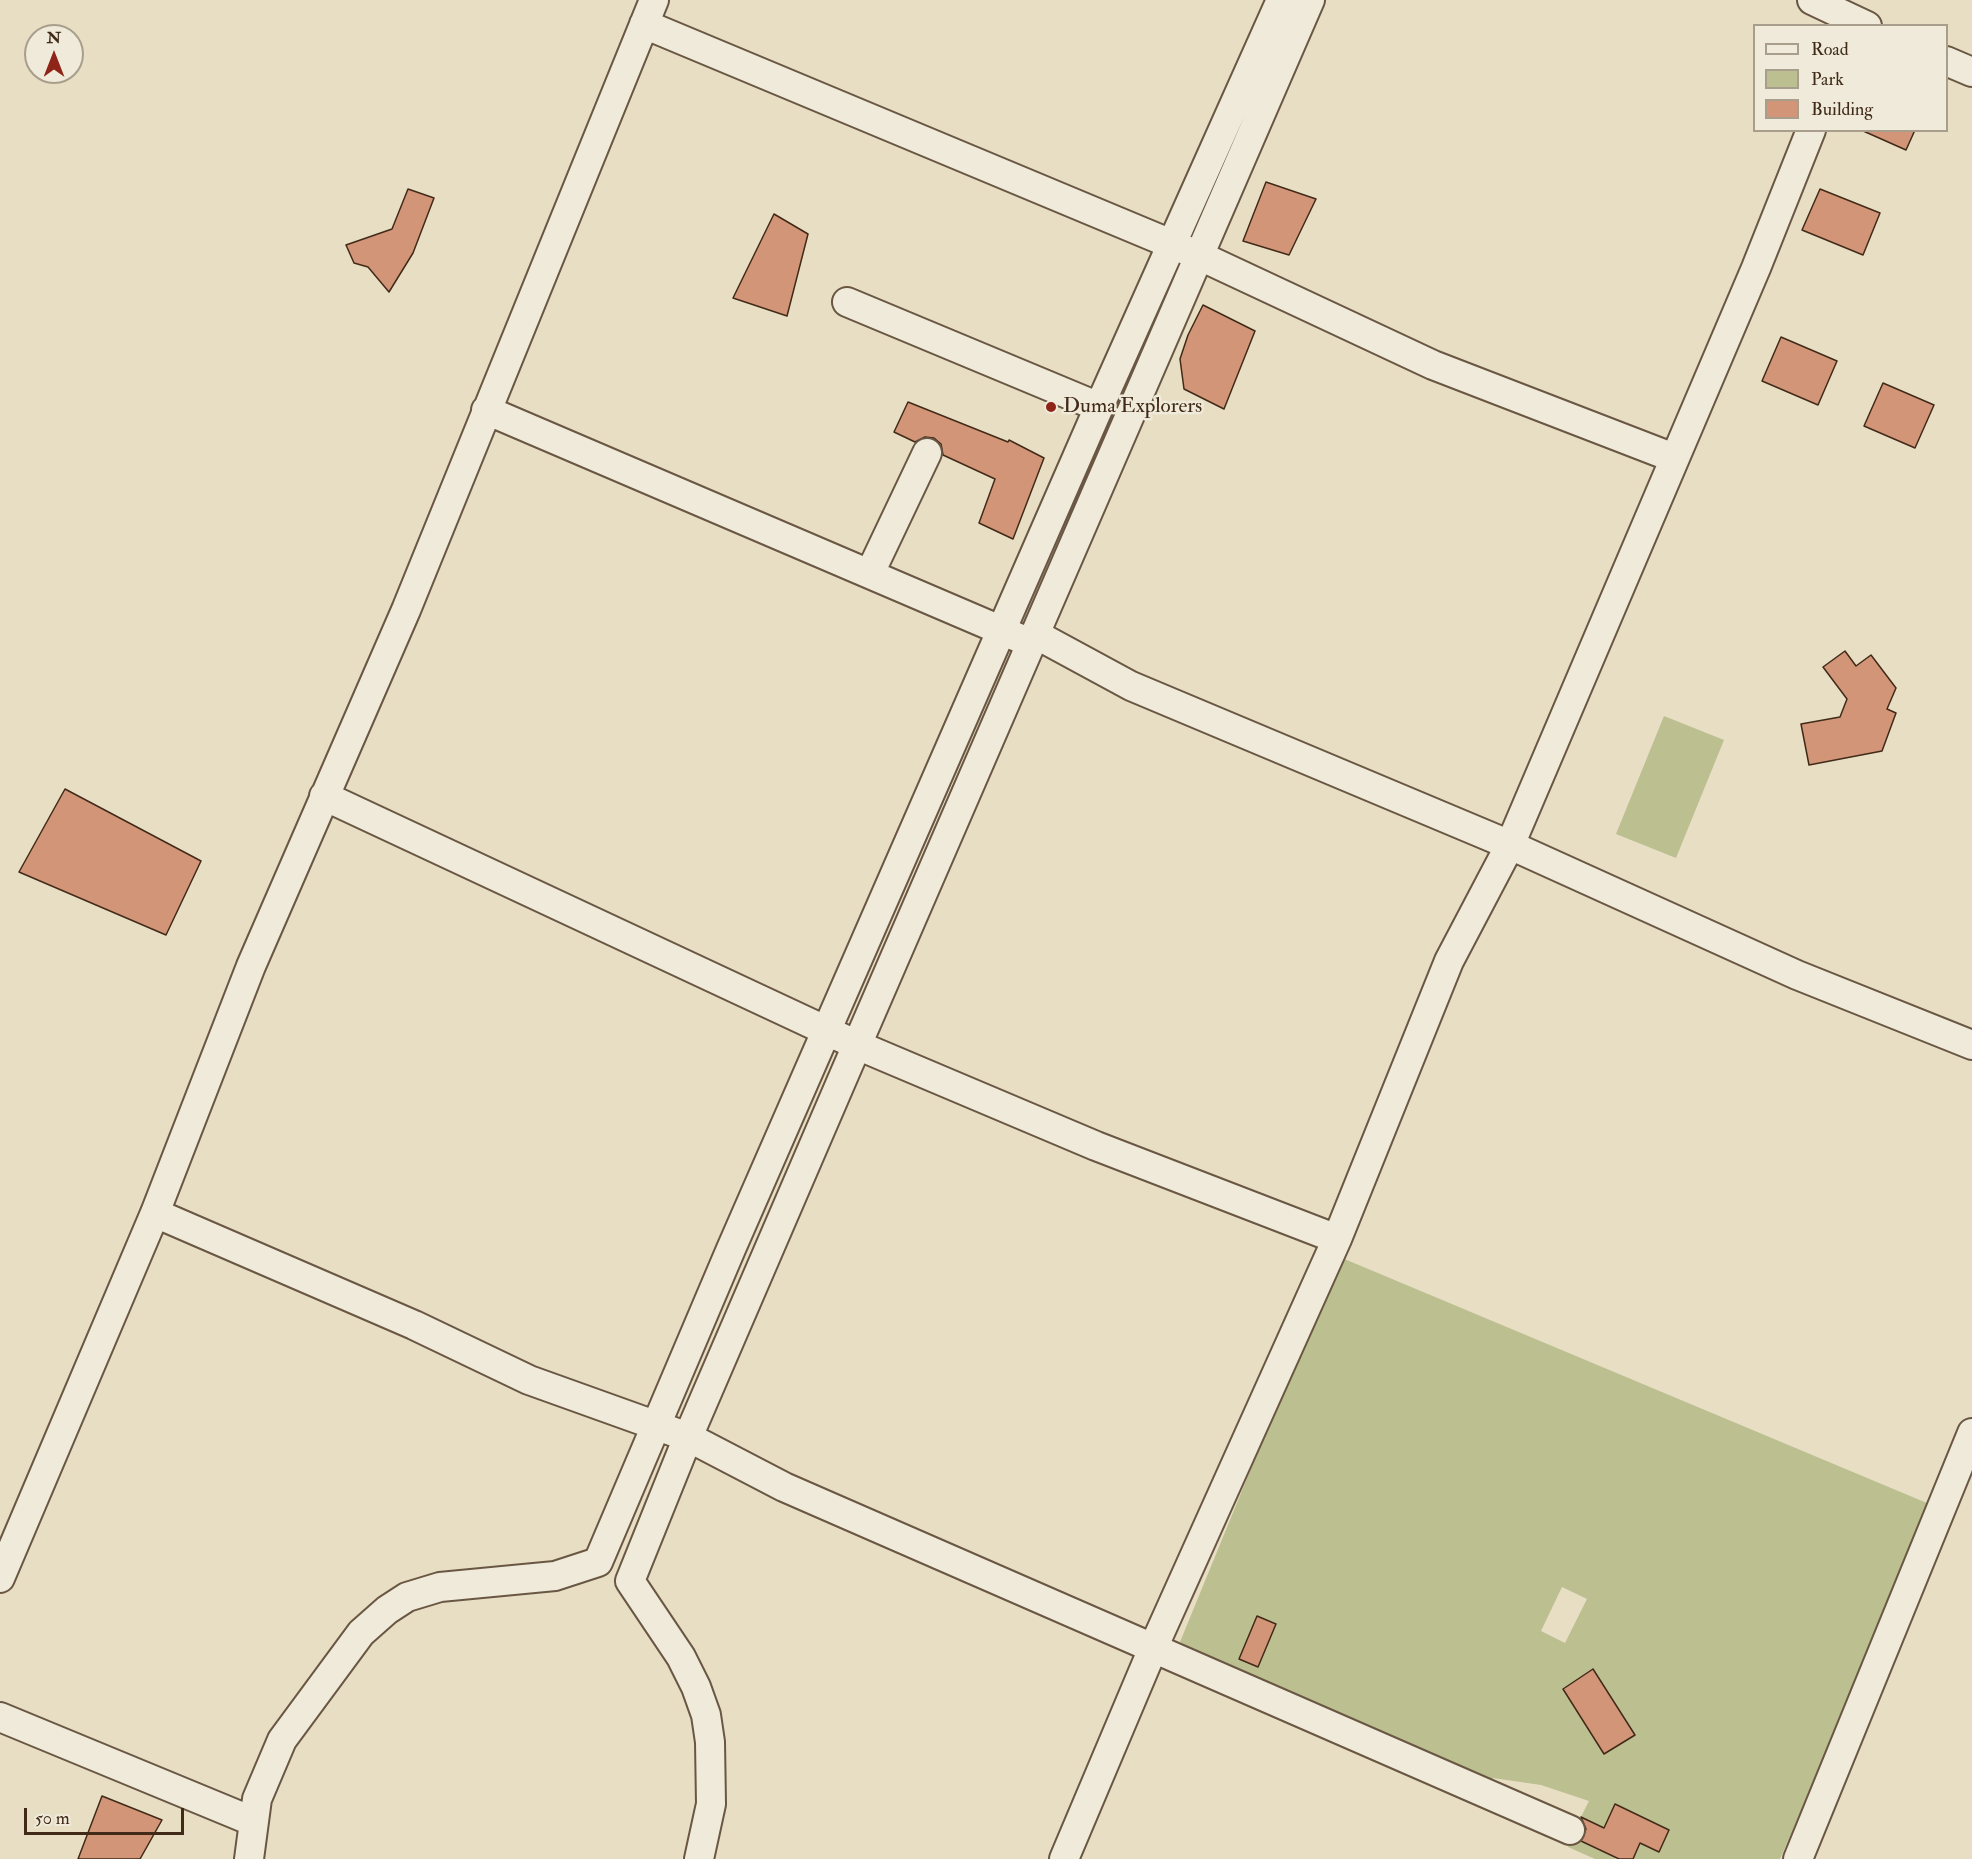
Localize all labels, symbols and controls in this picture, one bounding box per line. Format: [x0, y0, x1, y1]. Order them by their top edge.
north arrow [24, 24, 84, 84]
legend [1753, 24, 1948, 132]
text: N [47, 28, 61, 48]
text: Road [1811, 38, 1849, 61]
text: Park [1811, 68, 1844, 91]
text: Building [1811, 98, 1873, 121]
place label: Duma Explorers [1063, 394, 1202, 420]
marker: Duma Explorers [1044, 400, 1058, 414]
scale bar [27, 1796, 188, 1834]
text: 50 m [35, 1807, 70, 1830]

